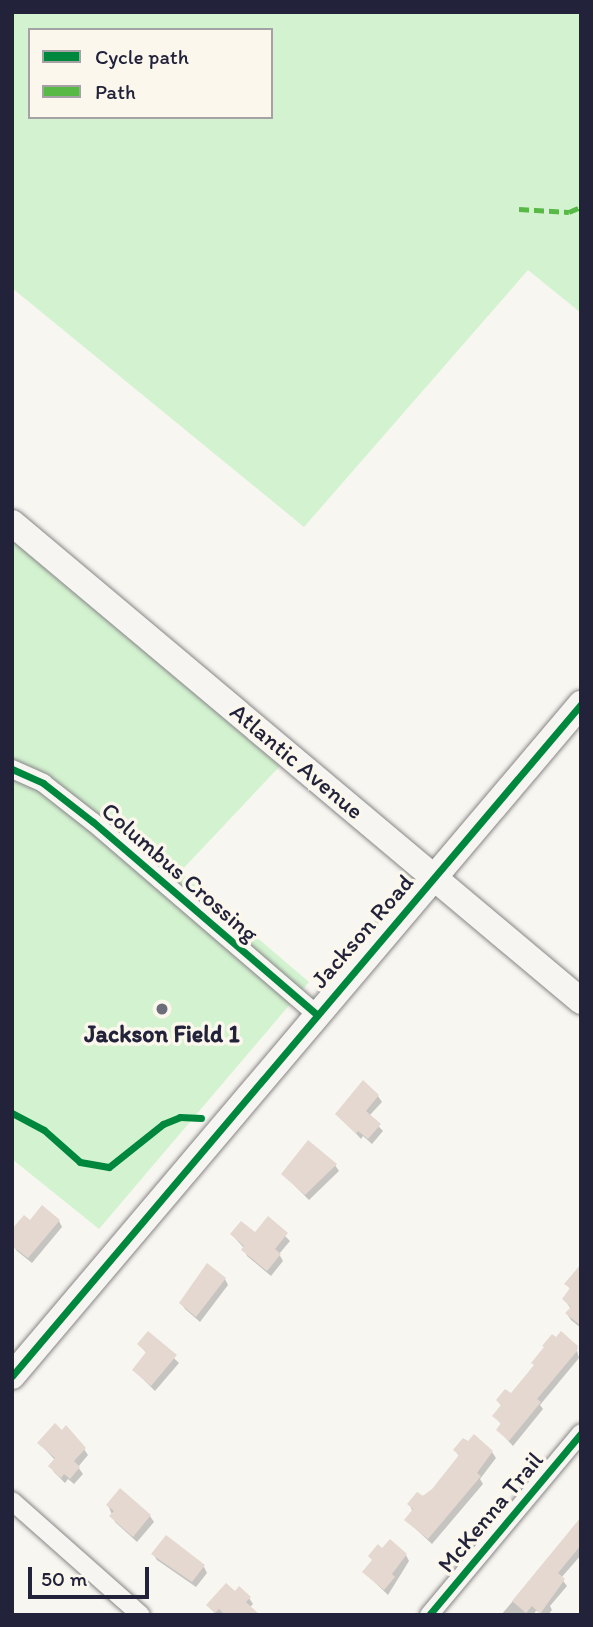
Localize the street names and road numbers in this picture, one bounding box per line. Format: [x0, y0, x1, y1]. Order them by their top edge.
street label: Atlantic Avenue [225, 697, 369, 825]
street label: Columbus Crossing [95, 796, 265, 948]
street label: Jackson Road [305, 868, 419, 994]
street label: McKenna Trail [432, 1446, 548, 1578]

